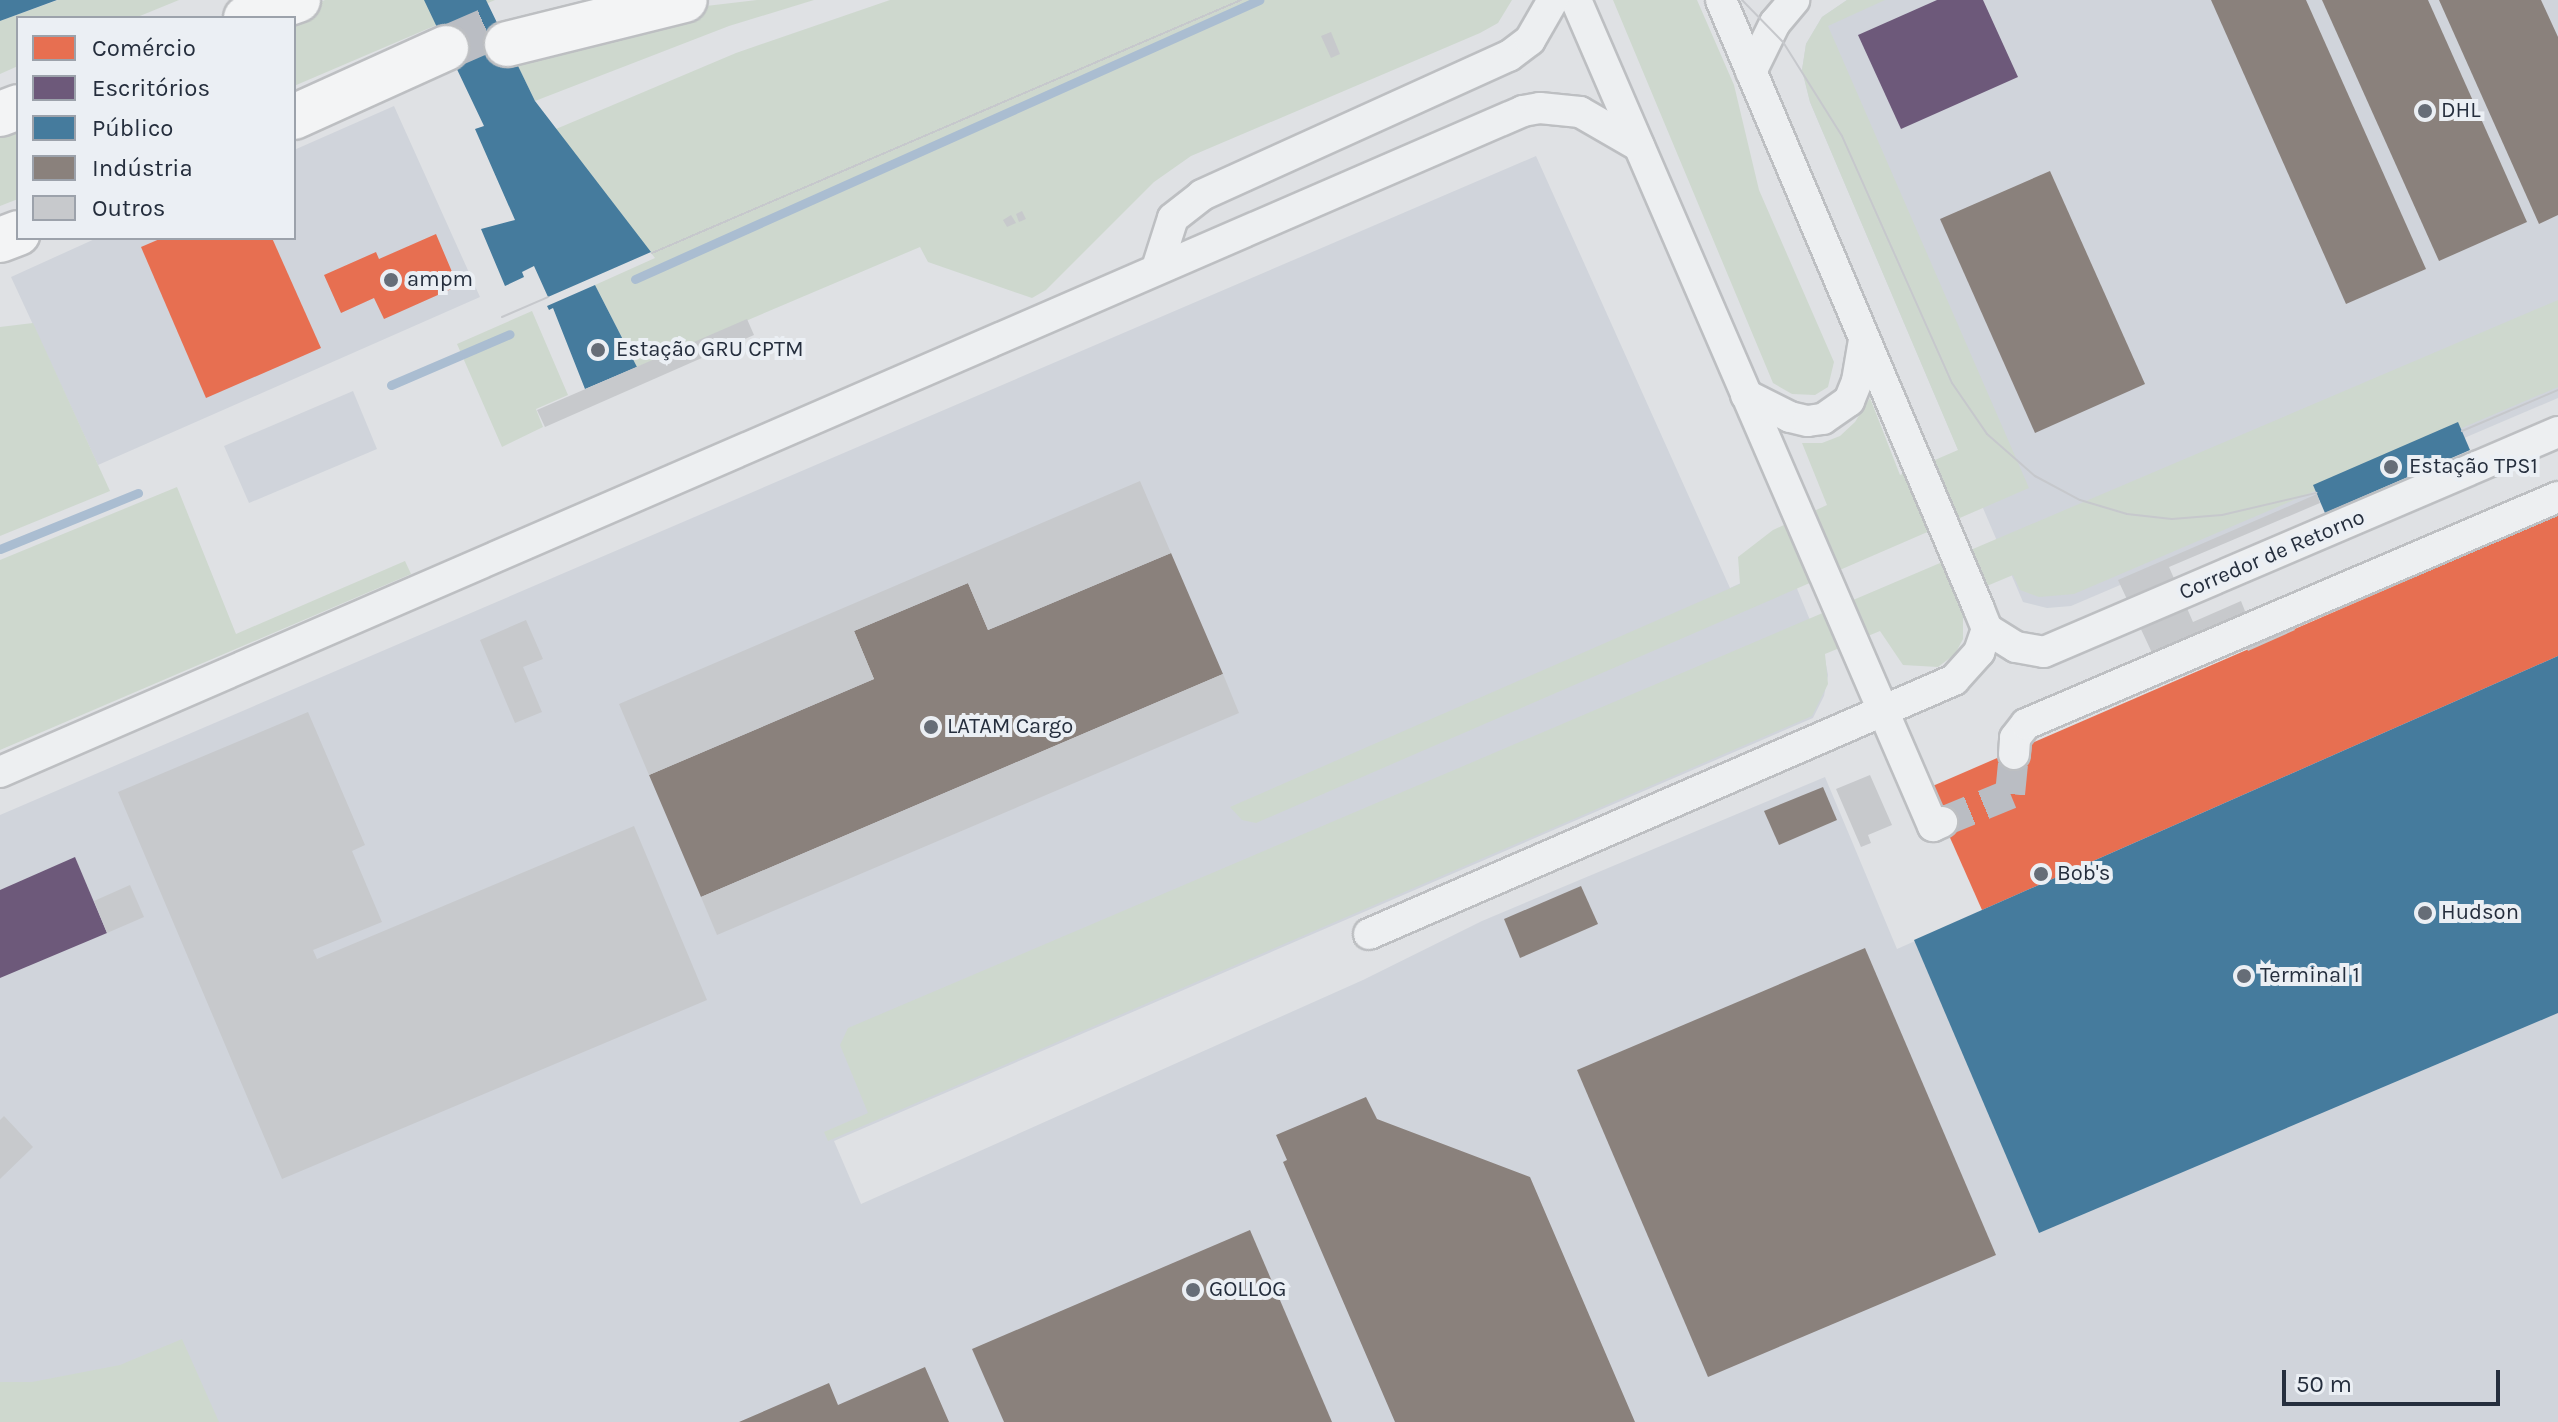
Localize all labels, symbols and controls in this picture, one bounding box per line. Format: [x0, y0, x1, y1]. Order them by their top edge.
legend [16, 16, 296, 240]
text: Comércio [92, 34, 196, 62]
text: Escritórios [92, 74, 210, 102]
place label: DHL [2441, 98, 2481, 124]
marker: DHL [2416, 102, 2434, 120]
text: Público [92, 114, 173, 142]
text: Indústria [92, 154, 193, 182]
text: Outros [92, 194, 165, 222]
place label: ampm [407, 267, 473, 293]
marker: ampm [382, 271, 400, 289]
place label: Estação GRU CPTM [616, 337, 804, 363]
marker: Estação GRU CPTM [587, 339, 609, 361]
place label: Estação TPS1 [2409, 454, 2538, 480]
marker: Estação TPS1 [2380, 456, 2402, 478]
street label: Corredor de Retorno [2175, 504, 2369, 606]
place label: LATAM Cargo [947, 714, 1073, 740]
marker: LATAM Cargo [922, 718, 940, 736]
place label: Bob's [2057, 861, 2110, 887]
marker: Bob's [2032, 865, 2050, 883]
place label: Hudson [2441, 900, 2519, 926]
marker: Hudson [2416, 904, 2434, 922]
place label: Terminal 1 [2260, 963, 2360, 989]
marker: Terminal 1 [2235, 967, 2253, 985]
place label: GOLLOG [1209, 1277, 1286, 1303]
marker: GOLLOG [1184, 1281, 1202, 1299]
scale bar [2286, 1354, 2504, 1404]
text: 50 m [2296, 1370, 2352, 1398]

